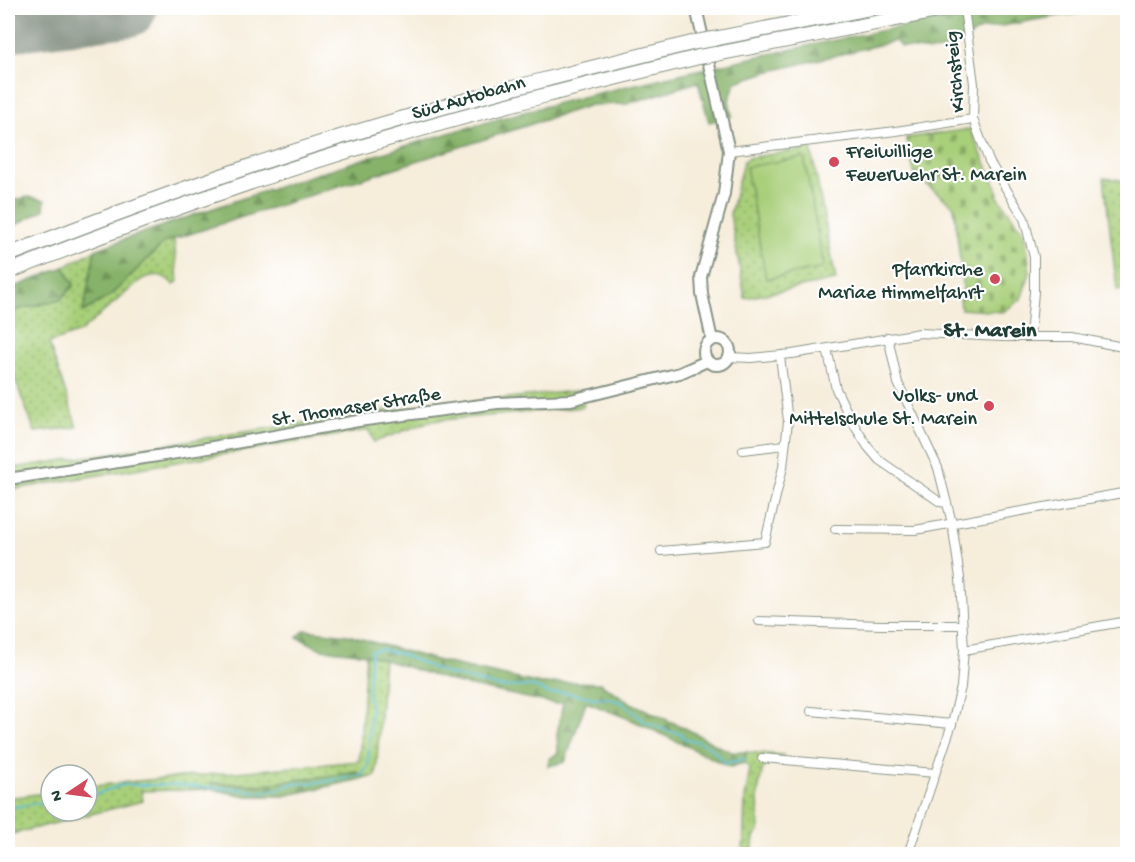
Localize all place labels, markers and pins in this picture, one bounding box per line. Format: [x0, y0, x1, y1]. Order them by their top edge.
place label: Freiwillige Feuerwehr St. Marein [845, 142, 1027, 188]
marker: Freiwillige Feuerwehr St. Marein [827, 155, 841, 169]
place label: Pfarrkirche Mariae Himmelfahrt [818, 260, 985, 306]
marker: Pfarrkirche Mariae Himmelfahrt [988, 272, 1002, 286]
place label: Volks- und Mittelschule St. Marein [789, 386, 979, 432]
marker: Volks- und Mittelschule St. Marein [982, 399, 996, 413]

